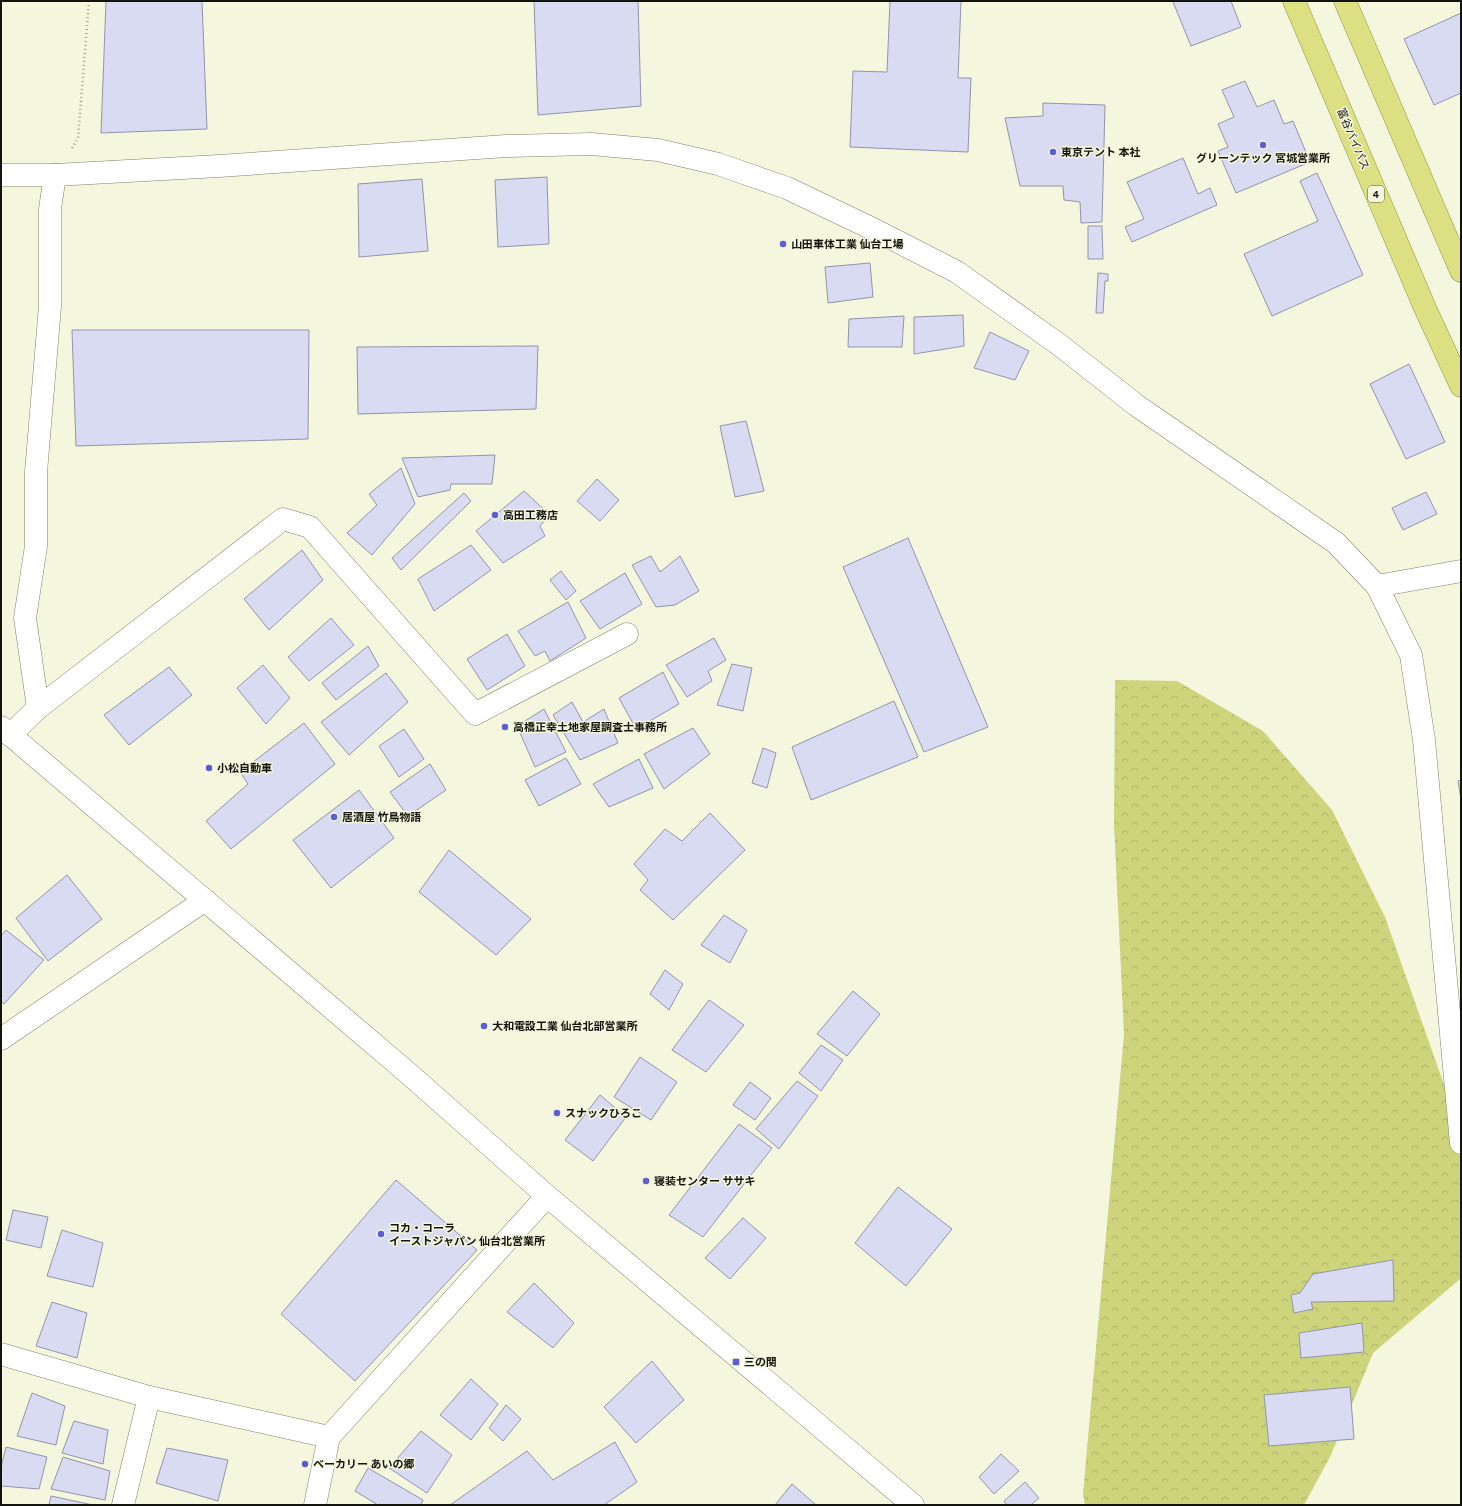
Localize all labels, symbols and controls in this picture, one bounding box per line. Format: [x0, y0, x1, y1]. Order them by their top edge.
street label: 富谷バイパス [1334, 106, 1372, 172]
marker: グリーンテック 宮城営業所 [1258, 140, 1268, 150]
place label: 東京テント 本社 [1061, 146, 1141, 159]
marker: 東京テント 本社 [1048, 147, 1058, 157]
place label: グリーンテック 宮城営業所 [1196, 152, 1330, 165]
road number: 4 [1368, 186, 1384, 202]
place label: 山田車体工業 仙台工場 [791, 238, 904, 251]
marker: 山田車体工業 仙台工場 [778, 239, 788, 249]
place label: 高田工務店 [503, 509, 558, 522]
marker: 高田工務店 [490, 510, 500, 520]
place label: 高橋正幸土地家屋調査士事務所 [513, 721, 667, 734]
marker: 高橋正幸土地家屋調査士事務所 [500, 722, 510, 732]
place label: 小松自動車 [217, 762, 272, 775]
marker: 小松自動車 [204, 763, 214, 773]
place label: 居酒屋 竹鳥物語 [342, 811, 422, 824]
marker: 居酒屋 竹鳥物語 [329, 812, 339, 822]
place label: 大和電設工業 仙台北部営業所 [492, 1020, 638, 1033]
marker: 大和電設工業 仙台北部営業所 [479, 1021, 489, 1031]
place label: スナックひろこ [565, 1107, 642, 1120]
marker: スナックひろこ [552, 1108, 562, 1118]
place label: 寝装センター ササキ [654, 1175, 756, 1188]
marker: 寝装センター ササキ [641, 1176, 651, 1186]
place label: コカ・コーラ イーストジャパン 仙台北営業所 [389, 1222, 545, 1248]
marker: コカ・コーラ イーストジャパン 仙台北営業所 [376, 1229, 386, 1239]
place label: 三の関 [744, 1356, 777, 1369]
marker: 三の関 [731, 1357, 741, 1367]
place label: ベーカリー あいの郷 [313, 1458, 415, 1471]
marker: ベーカリー あいの郷 [300, 1459, 310, 1469]

